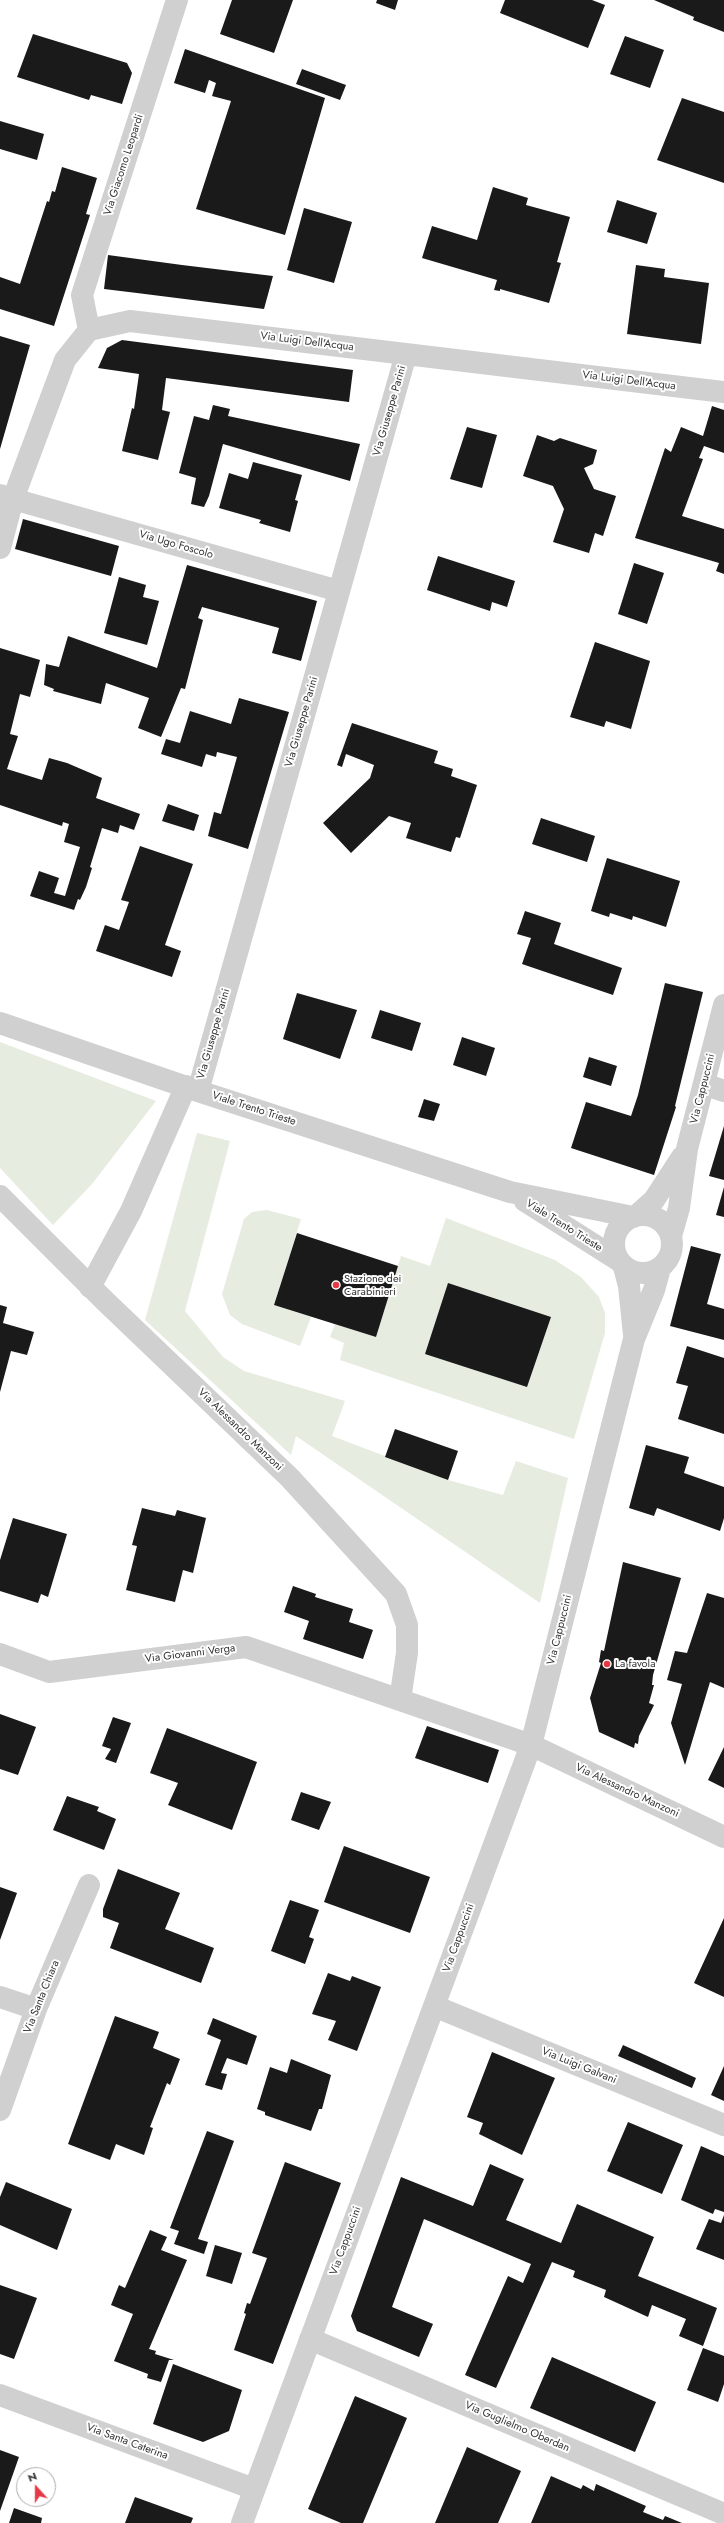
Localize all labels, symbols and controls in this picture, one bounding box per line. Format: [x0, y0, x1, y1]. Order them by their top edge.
street label: Via Giacomo Leopardi [101, 113, 147, 217]
street label: Via Luigi Dell'Acqua [260, 330, 354, 354]
street label: Via Giuseppe Parini [371, 364, 409, 458]
street label: Via Luigi Dell'Acqua [582, 369, 676, 393]
street label: Via Ugo Foscolo [137, 528, 215, 562]
street label: Via Giuseppe Parini [283, 675, 321, 769]
street label: Via Giuseppe Parini [195, 987, 233, 1081]
street label: Via Cappuccini [688, 1053, 718, 1125]
street label: Viale Trento Trieste [210, 1089, 298, 1129]
street label: Viale Trento Trieste [523, 1197, 605, 1255]
place label: Stazione dei Carabinieri [344, 1272, 401, 1298]
marker: Stazione dei Carabinieri [331, 1280, 341, 1290]
street label: Via Alessandro Manzoni [195, 1386, 285, 1474]
street label: Via Cappuccini [545, 1594, 575, 1666]
street label: Via Giovanni Verga [144, 1642, 236, 1666]
place label: La favola [615, 1657, 655, 1671]
marker: La favola [602, 1659, 612, 1669]
street label: Via Alessandro Manzoni [573, 1761, 681, 1821]
street label: Via Cappuccini [441, 1902, 477, 1974]
street label: Via Santa Chiara [21, 1959, 63, 2035]
street label: Via Luigi Galvani [540, 2045, 618, 2087]
street label: Via Cappuccini [328, 2205, 364, 2277]
street label: Via Guglielmo Oberdan [463, 2399, 571, 2455]
street label: Via Santa Caterina [84, 2421, 170, 2463]
north arrow [16, 2467, 56, 2507]
text: N [25, 2468, 39, 2486]

